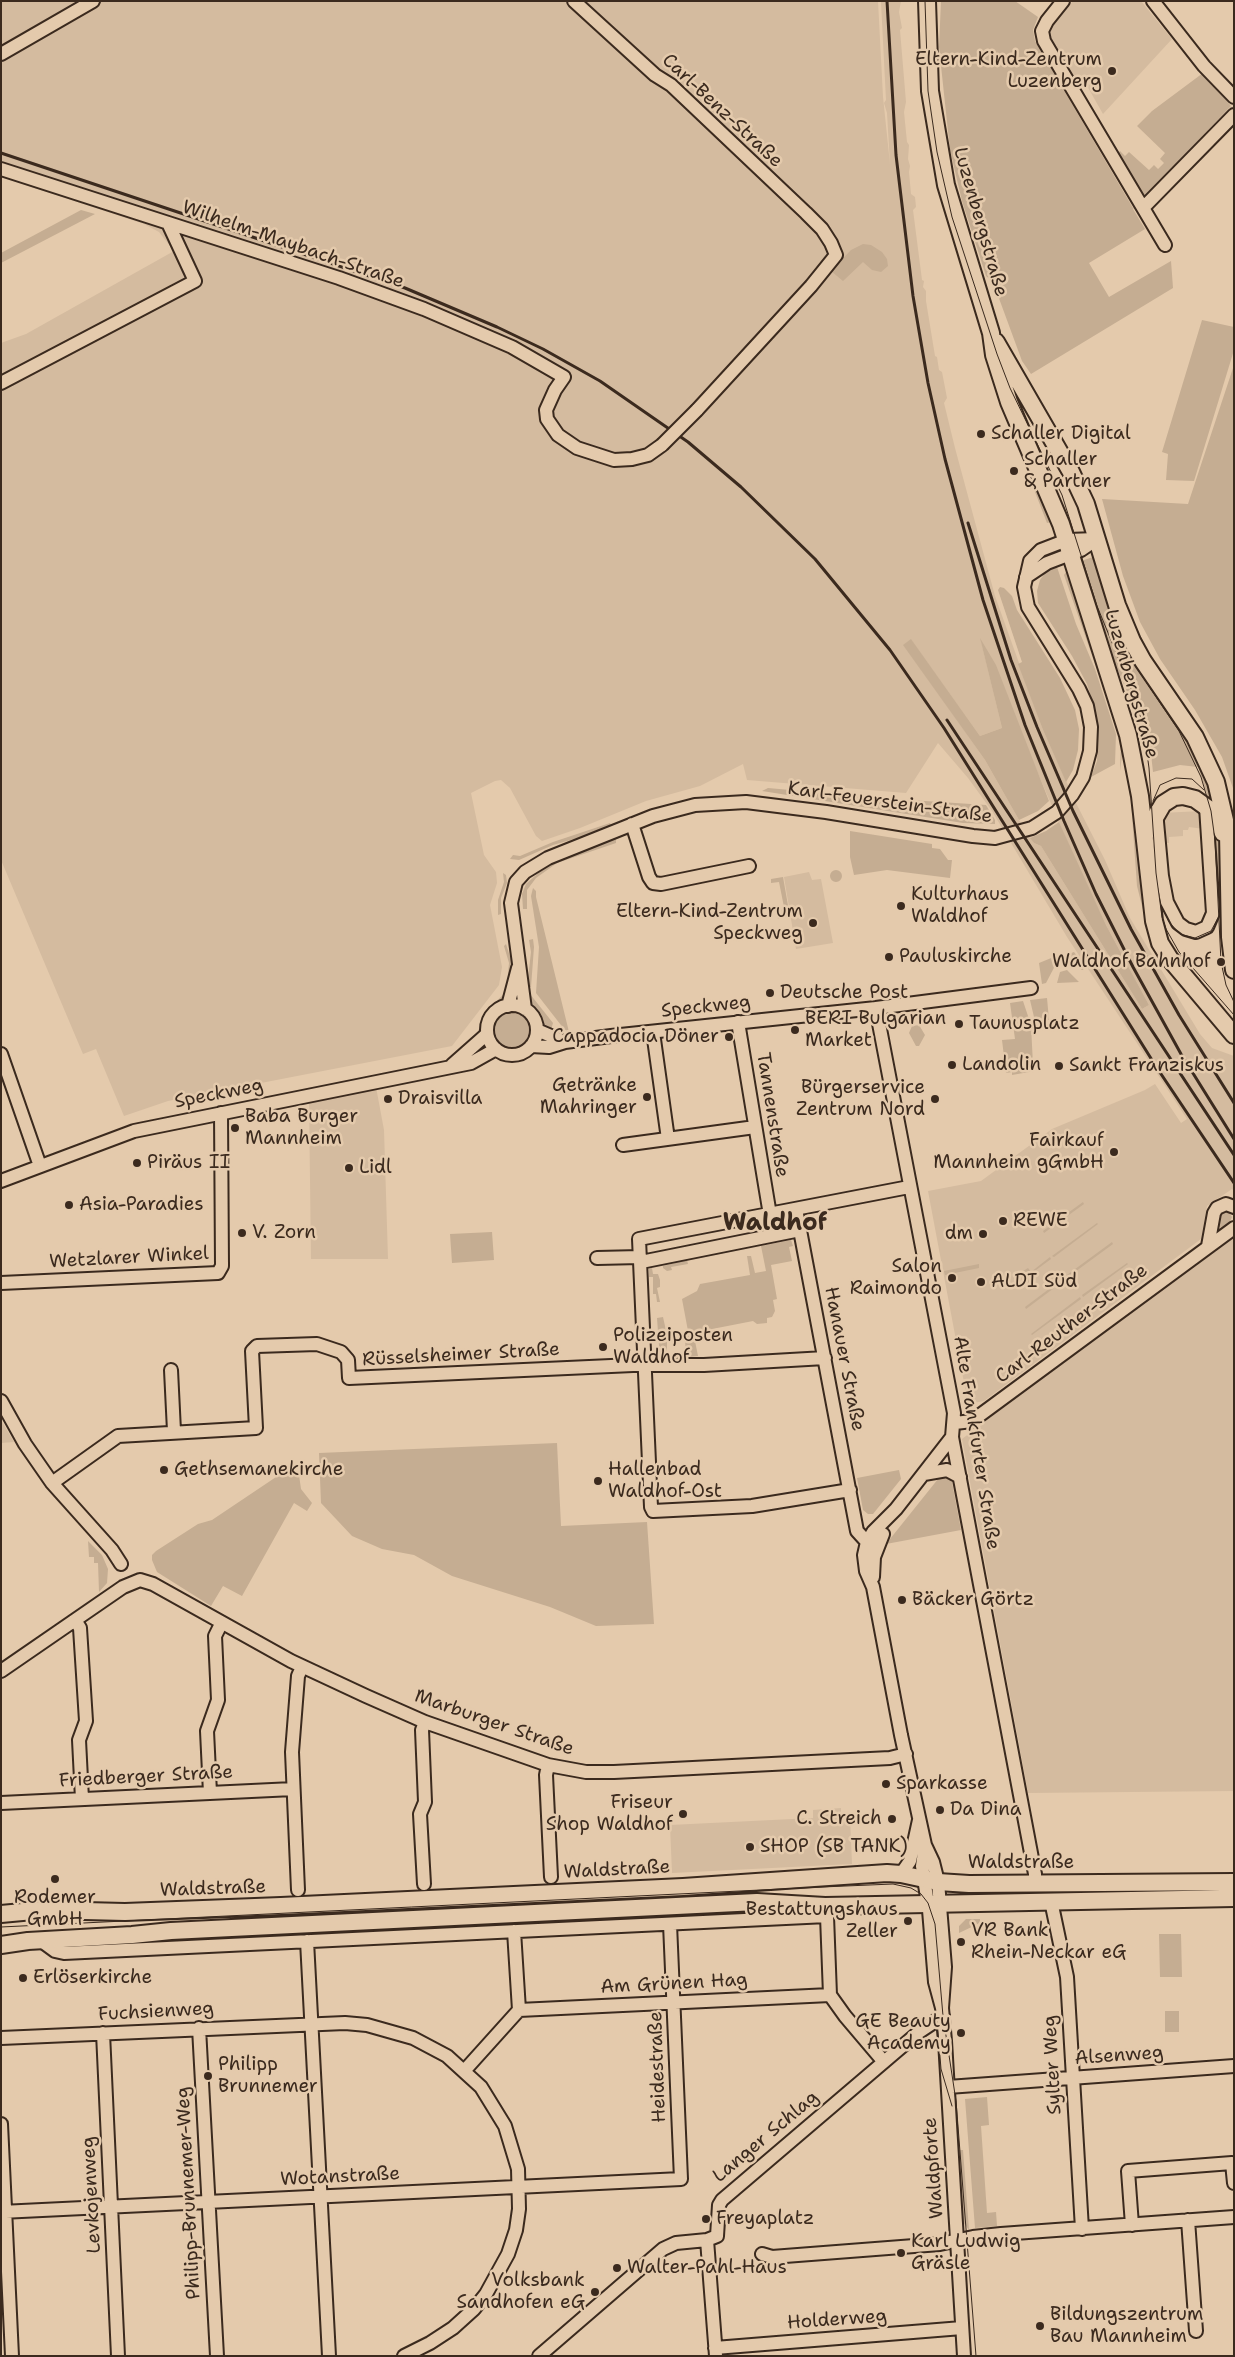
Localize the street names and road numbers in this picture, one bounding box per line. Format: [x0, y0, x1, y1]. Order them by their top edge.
street label: Carl-Benz-Straße [657, 49, 787, 173]
street label: Luzenbergstraße [948, 145, 1012, 299]
street label: Wilhelm-Maybach-Straße [179, 196, 407, 294]
street label: Luzenbergstraße [1099, 607, 1163, 761]
street label: Karl-Feuerstein-Straße [786, 777, 994, 829]
street label: Speckweg [660, 991, 752, 1023]
street label: Tannenstraße [751, 1051, 793, 1179]
street label: Speckweg [173, 1074, 265, 1114]
street label: Wetzlarer Winkel [49, 1242, 209, 1274]
street label: Carl-Reuther-Straße [991, 1259, 1153, 1389]
street label: Hanauer Straße [819, 1285, 869, 1433]
street label: Alte Frankfurter Straße [948, 1334, 1004, 1552]
street label: Rüsselsheimer Straße [362, 1338, 560, 1372]
street label: Marburger Straße [411, 1685, 577, 1761]
street label: Friedberger Straße [59, 1761, 233, 1793]
street label: Waldstraße [968, 1852, 1074, 1874]
street label: Waldstraße [563, 1856, 671, 1884]
street label: Waldstraße [159, 1876, 267, 1902]
street label: Am Grünen Hag [600, 1969, 748, 1999]
street label: Fuchsienweg [97, 1998, 215, 2026]
street label: Heidestraße [645, 2011, 671, 2123]
street label: Sylter Weg [1039, 2015, 1067, 2115]
street label: Alsenweg [1074, 2042, 1164, 2070]
street label: Philipp-Brunnemer-Weg [172, 2086, 206, 2300]
street label: Langer Schlag [709, 2086, 823, 2188]
street label: Waldpforte [919, 2116, 949, 2220]
street label: Levkojenweg [78, 2136, 106, 2254]
street label: Wotanstraße [280, 2162, 400, 2192]
street label: Holderweg [786, 2305, 888, 2335]

